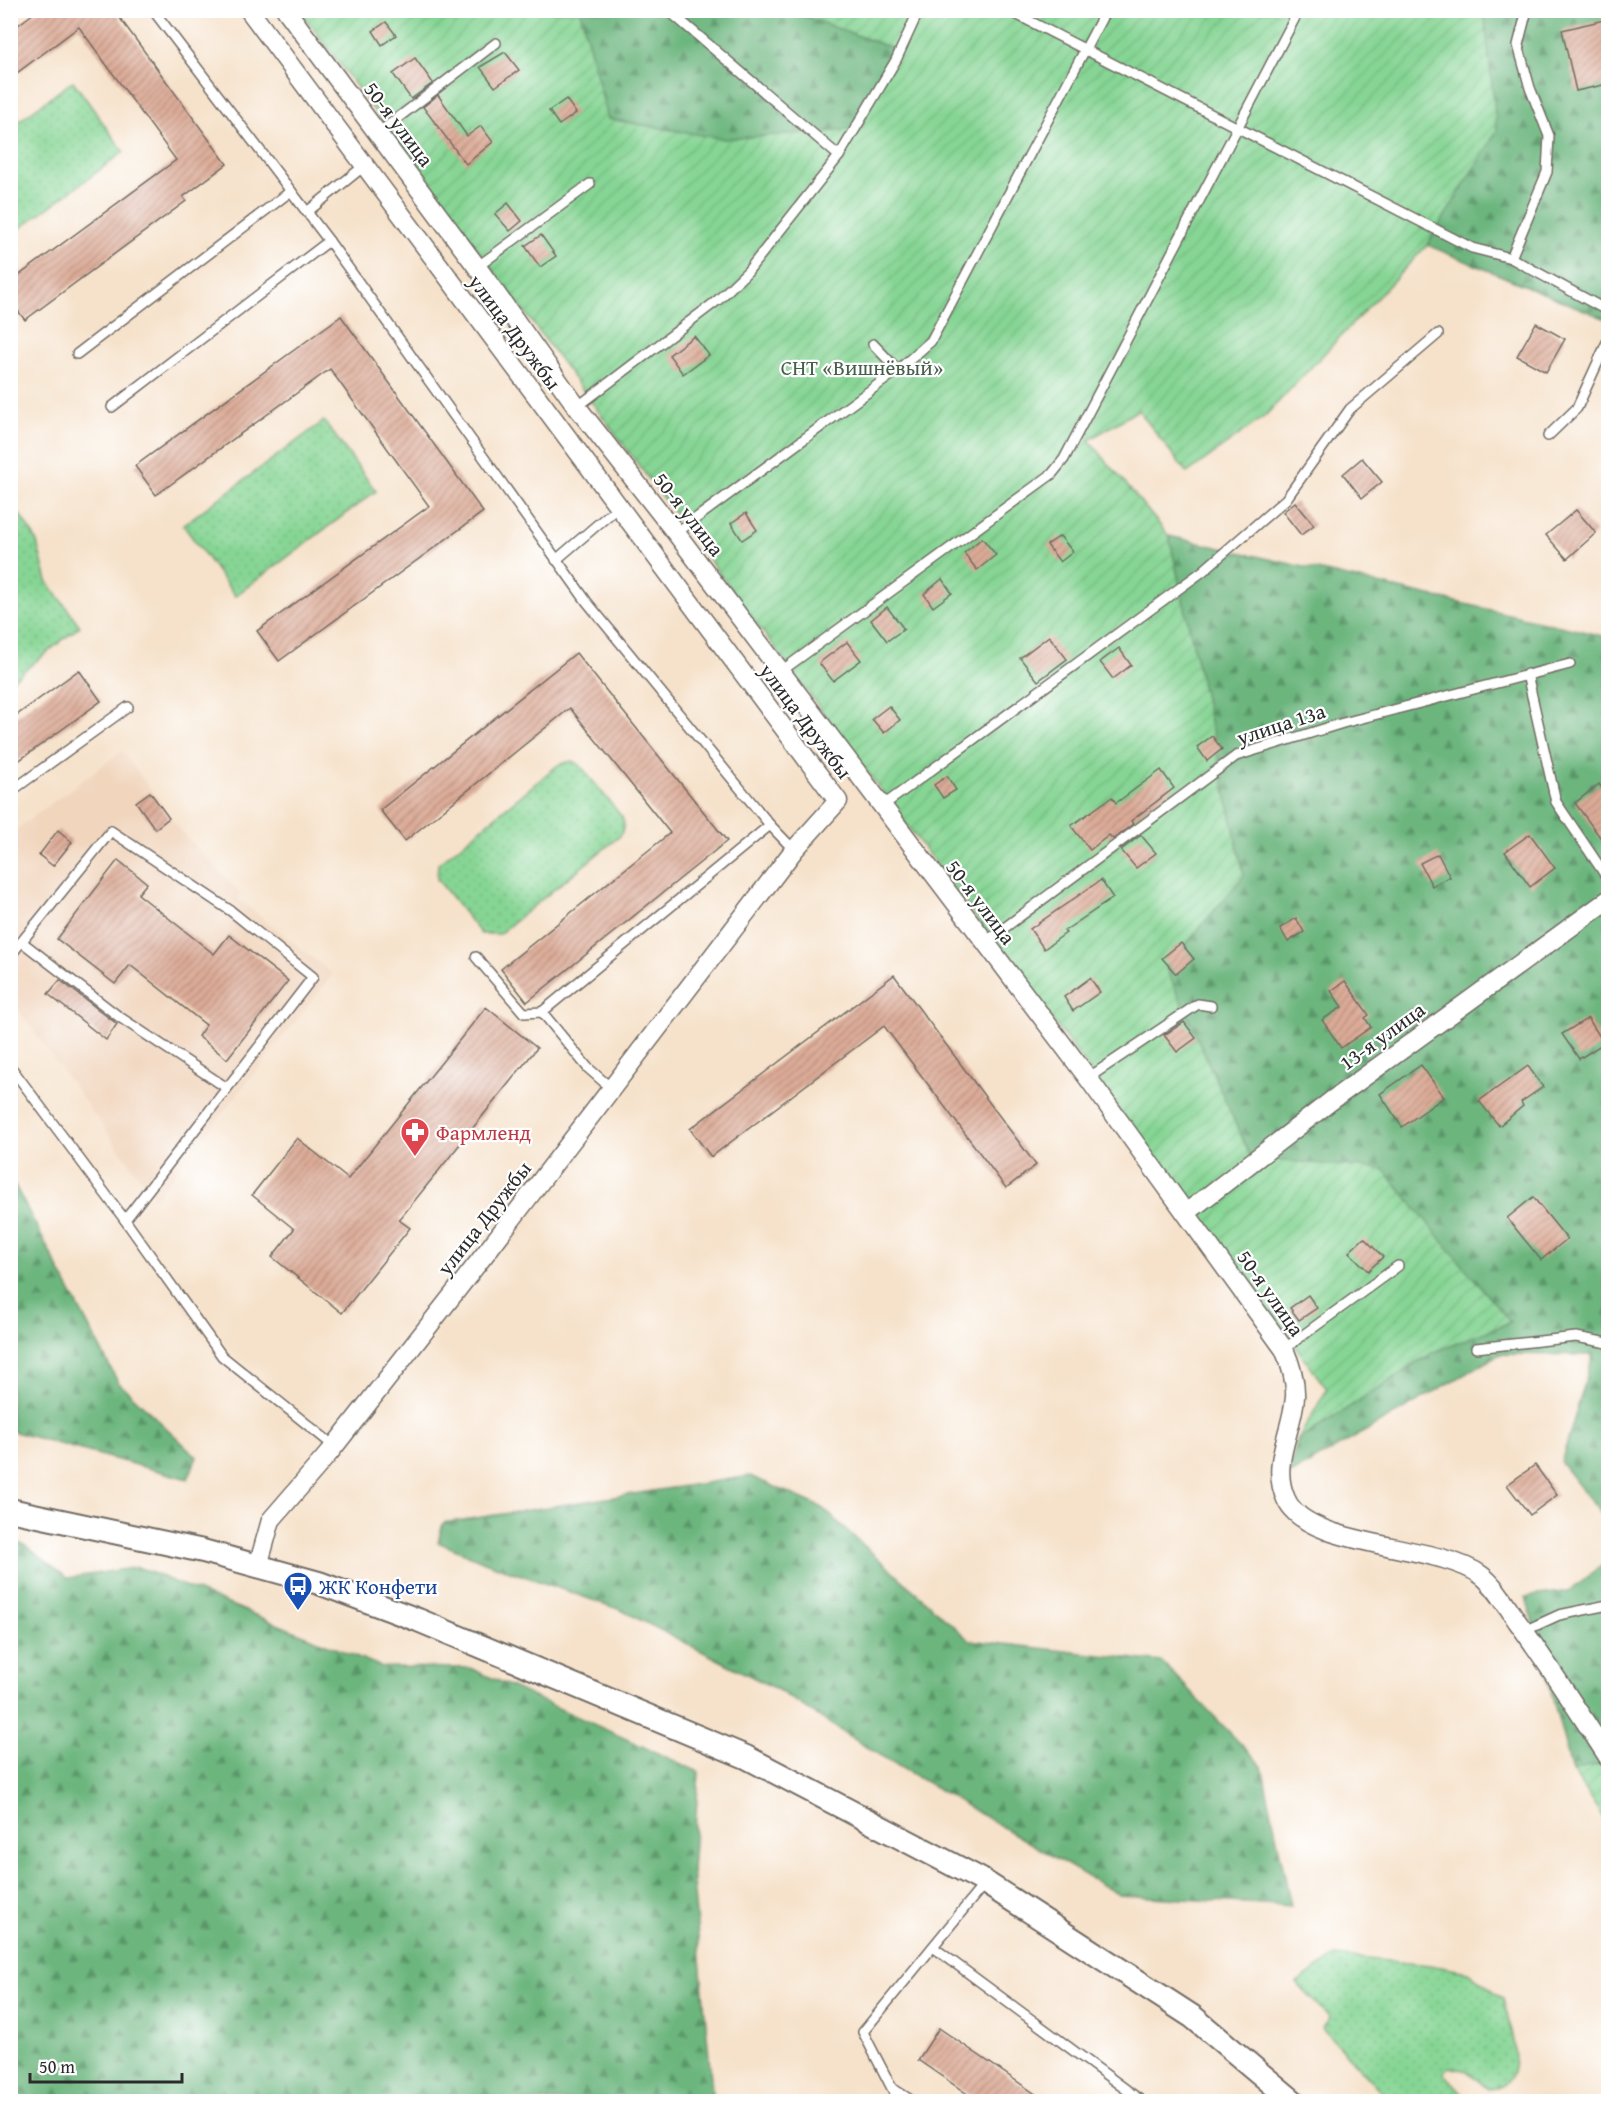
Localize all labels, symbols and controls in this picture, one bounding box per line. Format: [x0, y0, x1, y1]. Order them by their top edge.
street label: 50-я улица [357, 75, 441, 173]
street label: улица Дружбы [461, 267, 569, 397]
park label: СНТ «Вишнёвый» [781, 352, 943, 383]
street label: 50-я улица [646, 465, 732, 563]
street label: улица Дружбы [752, 656, 860, 786]
street label: улица 13а [1232, 695, 1329, 753]
street label: 50-я улица [939, 853, 1023, 951]
street label: 13-я улица [1333, 994, 1431, 1078]
pharmacy icon: Фармленд [399, 1116, 431, 1158]
place label: Фармленд [436, 1117, 532, 1148]
street label: улица Дружбы [429, 1154, 539, 1283]
street label: 50-я улица [1230, 1243, 1312, 1343]
bus stop icon: ЖК Конфети [282, 1570, 314, 1612]
place label: ЖК Конфети [318, 1571, 438, 1602]
scale bar [30, 2046, 182, 2084]
text: 50 m [39, 2053, 75, 2080]

